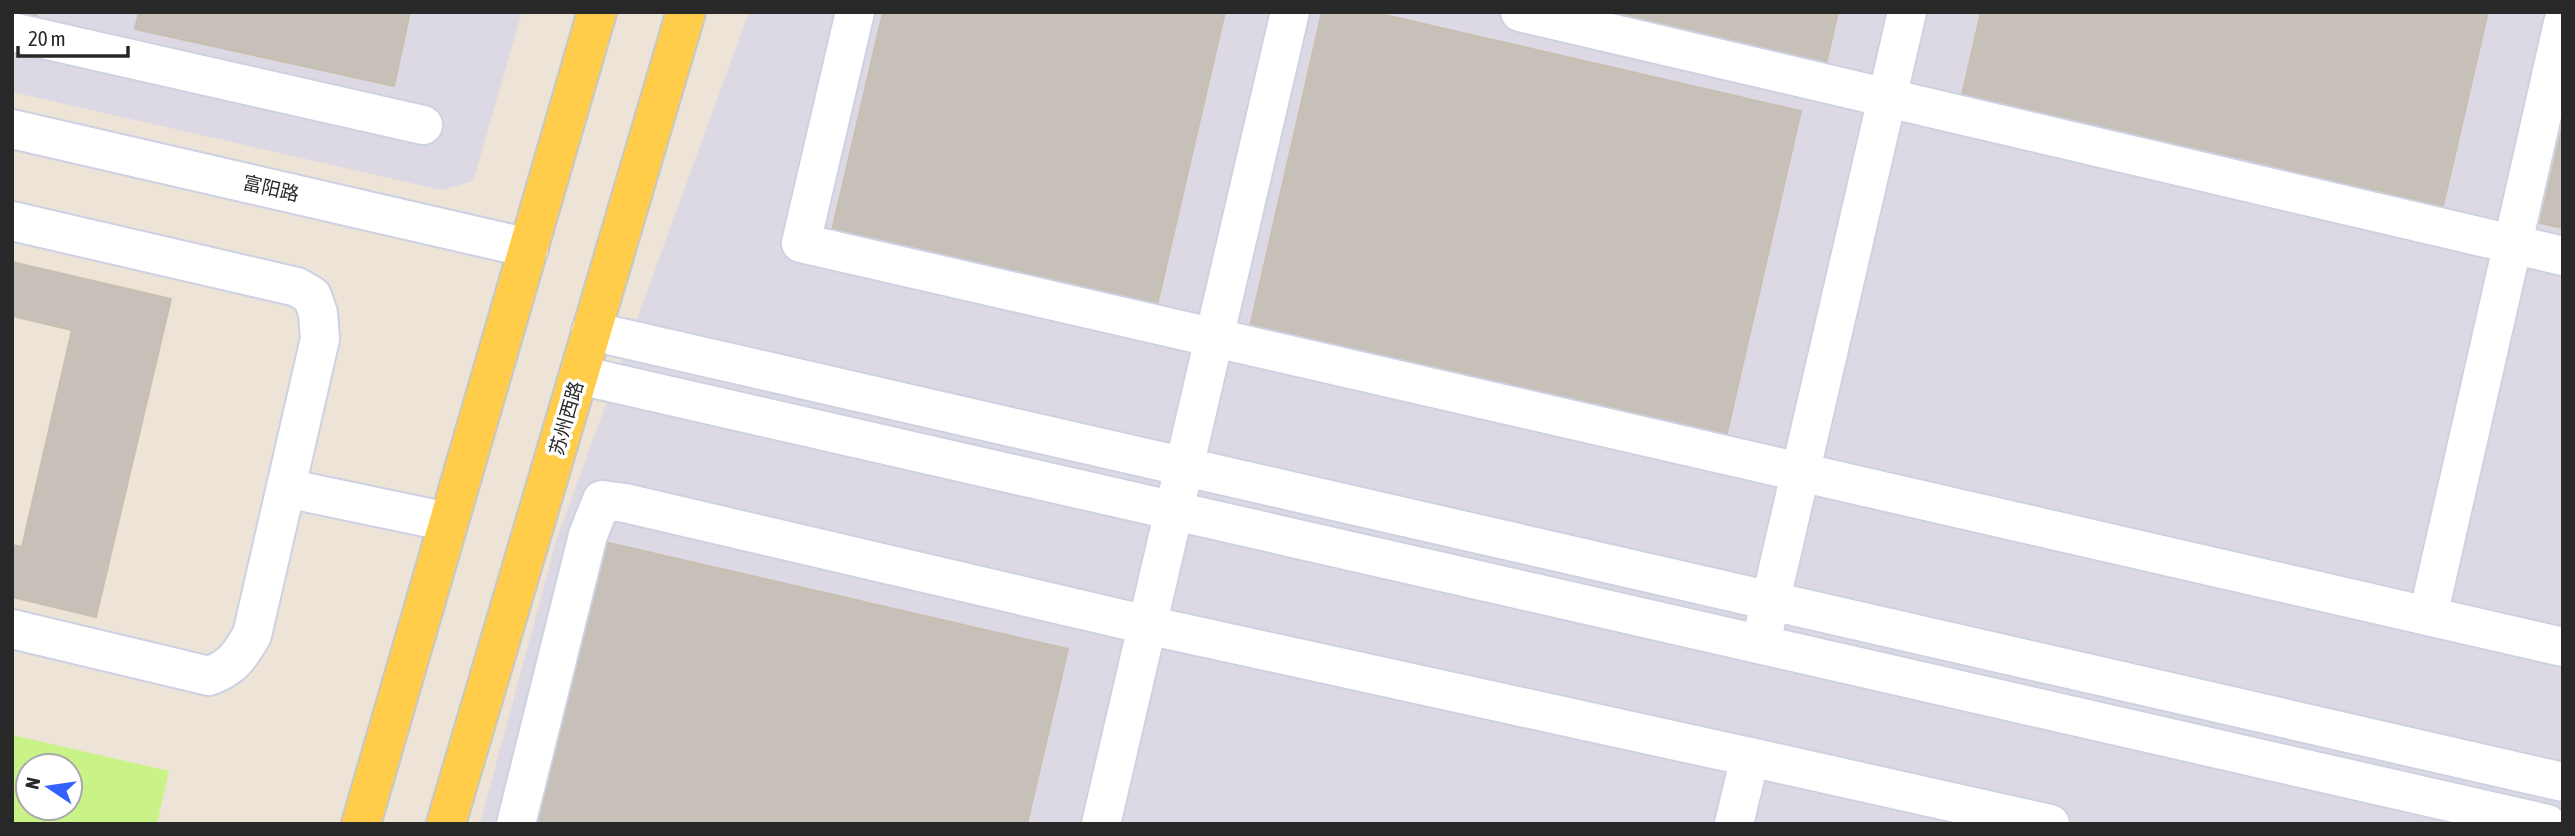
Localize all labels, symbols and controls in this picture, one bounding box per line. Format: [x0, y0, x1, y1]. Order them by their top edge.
scale bar [18, 14, 128, 58]
text: 20 m [28, 26, 66, 50]
street label: 富阳路 [241, 171, 301, 205]
street label: 苏州西路 [545, 378, 587, 458]
north arrow [14, 752, 84, 822]
text: N [20, 775, 44, 791]

